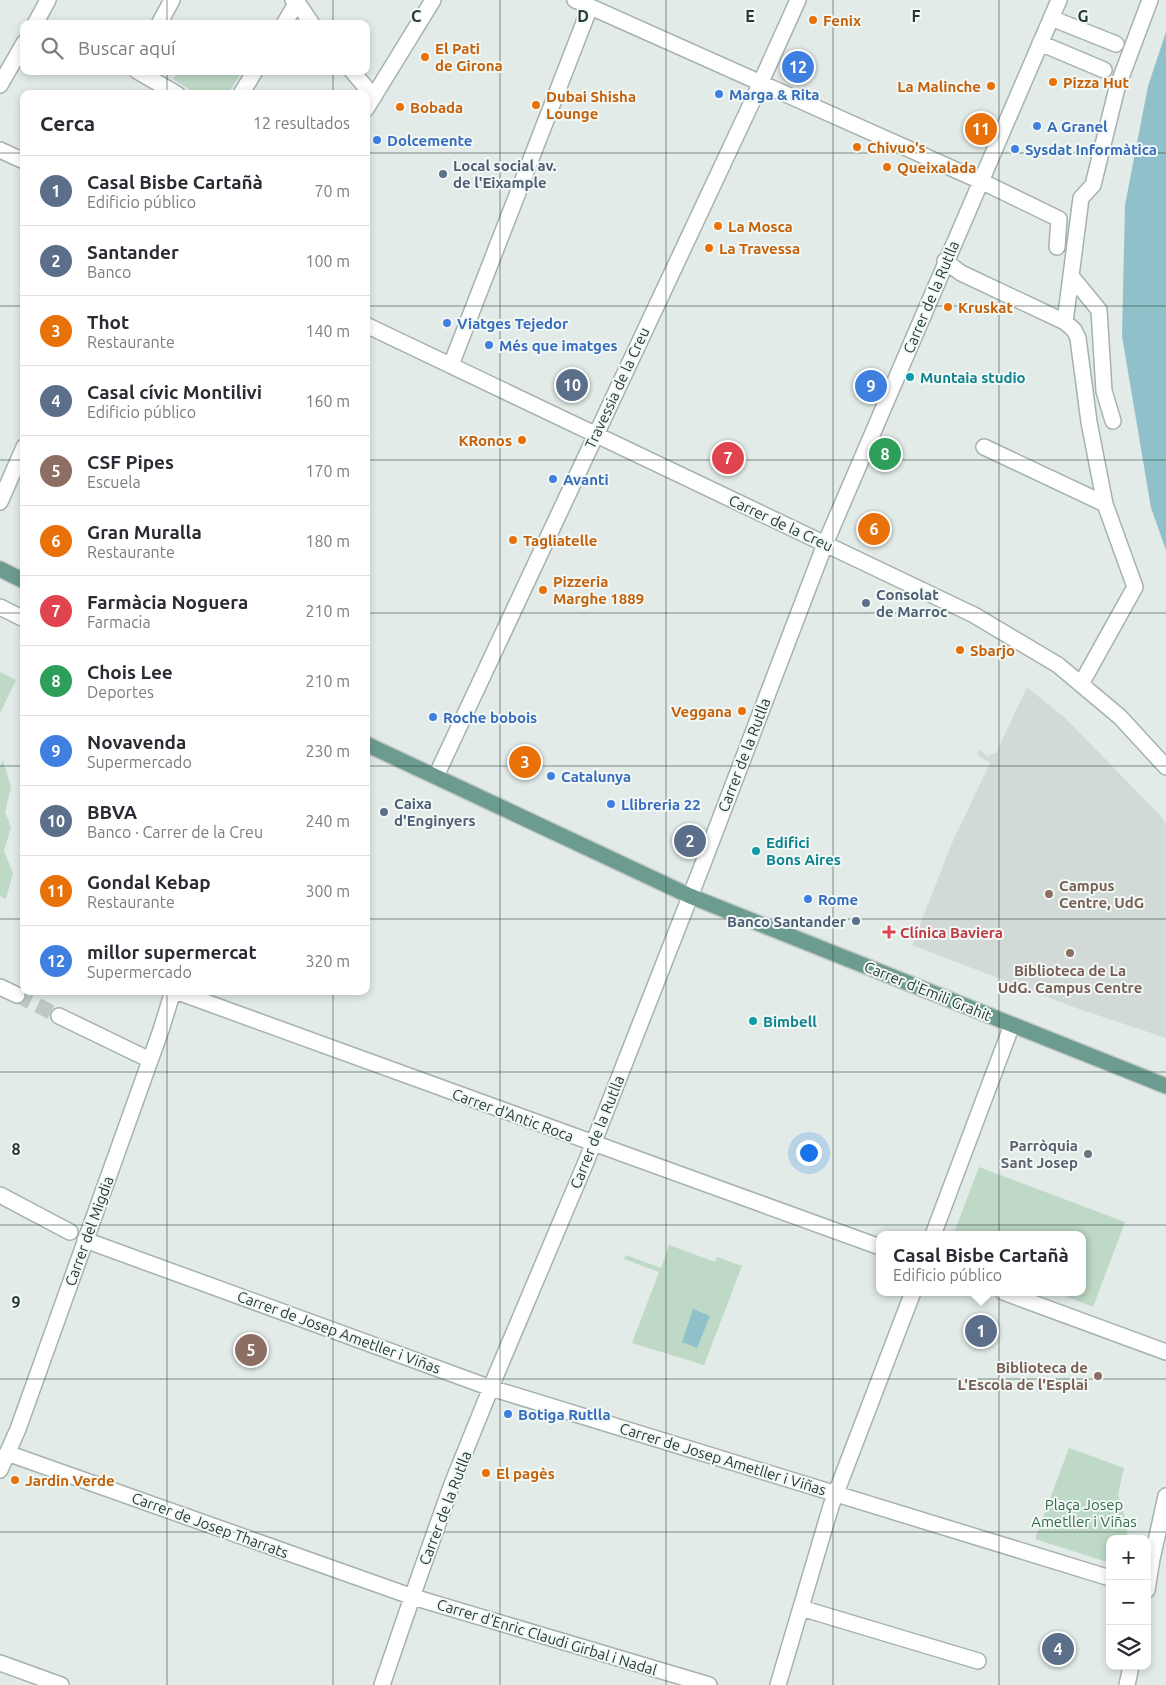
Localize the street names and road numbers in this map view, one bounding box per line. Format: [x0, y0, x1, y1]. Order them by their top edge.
street label: Carrer de la Rutlla [900, 238, 962, 356]
street label: Travessia de la Creu [581, 325, 653, 451]
street label: Carrer de la Creu [726, 491, 836, 555]
street label: Carrer de la Rutlla [714, 696, 774, 814]
street label: Carrer d'Emili Grahit [862, 958, 994, 1024]
street label: Carrer de la Rutlla [567, 1073, 627, 1191]
street label: Carrer d'Antic Roca [450, 1085, 576, 1145]
street label: Carrer del Migdia [61, 1174, 117, 1288]
street label: Carrer de Josep Ametller i Viñas [235, 1287, 443, 1377]
street label: Carrer de Josep Ametller i Viñas [618, 1419, 828, 1499]
street label: Carrer de la Rutlla [415, 1449, 475, 1567]
street label: Carrer de Josep Tharrats [129, 1489, 291, 1561]
street label: Carrer d'Enric Claudi Girbal i Nadal [435, 1595, 659, 1679]

